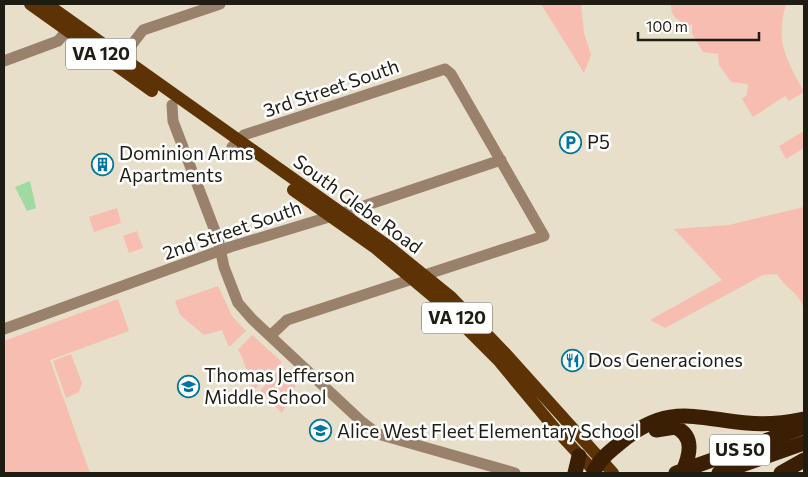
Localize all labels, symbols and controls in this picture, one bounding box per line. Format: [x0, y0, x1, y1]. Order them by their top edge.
scale bar [638, 10, 759, 42]
text: 100 m [646, 17, 688, 35]
road number: VA 120 [66, 39, 136, 70]
street label: 3rd Street South [260, 54, 402, 121]
parking icon: P5 [559, 130, 583, 154]
place label: P5 [587, 130, 610, 153]
place label: Dominion Arms Apartments [119, 141, 253, 186]
street label: South Glebe Road [289, 149, 427, 258]
building icon: Dominion Arms Apartments [91, 152, 115, 176]
street label: 2nd Street South [159, 195, 304, 264]
road number: VA 120 [422, 302, 492, 334]
restaurant icon: Dos Generaciones [560, 348, 584, 372]
place label: Dos Generaciones [588, 348, 743, 371]
place label: Thomas Jefferson Middle School [204, 363, 355, 408]
school or university icon: Thomas Jefferson Middle School [176, 374, 200, 398]
school or university icon: Alice West Fleet Elementary School [309, 419, 333, 443]
place label: Alice West Fleet Elementary School [337, 419, 639, 442]
road number: US 50 [710, 434, 770, 466]

